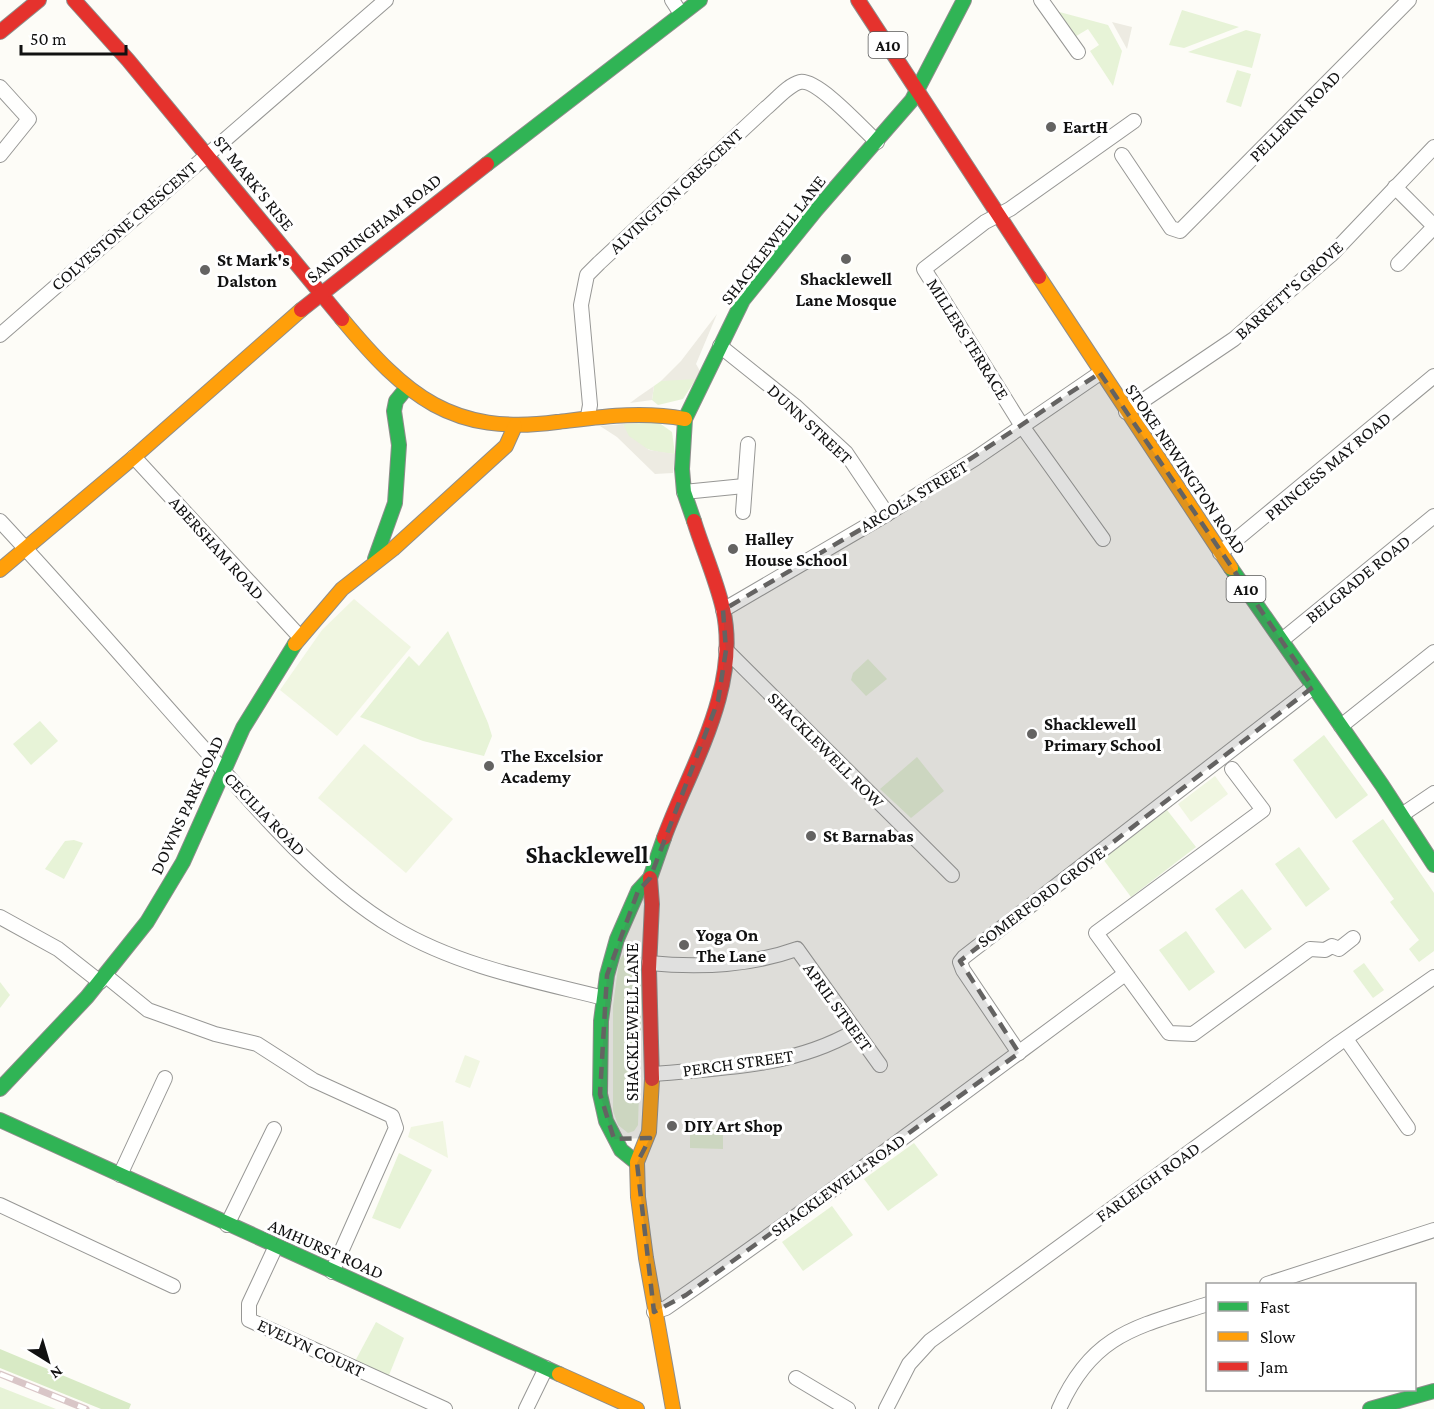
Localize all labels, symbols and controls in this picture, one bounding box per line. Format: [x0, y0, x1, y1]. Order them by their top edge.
scale bar [21, 18, 126, 56]
text: 50 m [30, 29, 67, 49]
road number: A10 [868, 32, 908, 58]
street label: PELLERIN ROAD [1245, 66, 1345, 166]
place label: EartH [1063, 117, 1108, 137]
marker: EartH [1044, 120, 1058, 134]
street label: ALVINGTON CRESCENT [605, 124, 747, 258]
street label: ST MARK'S RISE [210, 131, 299, 235]
street label: COLVESTONE CRESCENT [47, 157, 201, 295]
street label: SANDRINGHAM ROAD [303, 169, 445, 287]
street label: SHACKLEWELL LANE [716, 171, 830, 309]
street label: BARRETT'S GROVE [1231, 236, 1347, 344]
place label: St Mark's Dalston [217, 250, 290, 291]
marker: Shacklewell Lane Mosque [839, 252, 853, 266]
marker: St Mark's Dalston [198, 263, 212, 277]
place label: Shacklewell Lane Mosque [795, 269, 897, 310]
street label: MILLERS TERRACE [923, 275, 1013, 404]
street label: DUNN STREET [764, 380, 857, 468]
street label: STOKE NEWINGTON ROAD [1122, 380, 1250, 558]
street label: PRINCESS MAY ROAD [1261, 407, 1395, 525]
street label: ARCOLA STREET [856, 456, 972, 536]
street label: ABERSHAM ROAD [165, 492, 269, 604]
place label: Halley House School [745, 529, 847, 570]
street label: BELGRADE ROAD [1302, 531, 1414, 627]
marker: Halley House School [726, 542, 740, 556]
road number: A10 [1226, 576, 1266, 602]
street label: SHACKLEWELL ROW [764, 688, 888, 812]
place label: Shacklewell Primary School [1044, 714, 1161, 755]
marker: Shacklewell Primary School [1025, 727, 1039, 741]
street label: DOWNS PARK ROAD [146, 733, 228, 877]
place label: The Excelsior Academy [500, 746, 603, 787]
marker: The Excelsior Academy [482, 759, 496, 773]
street label: CECILIA ROAD [220, 768, 310, 860]
place label: St Barnabas [823, 826, 914, 846]
marker: St Barnabas [804, 829, 818, 843]
district label: Shacklewell [526, 841, 648, 868]
street label: SOMERFORD GROVE [973, 842, 1109, 951]
place label: Yoga On The Lane [696, 925, 766, 966]
marker: Yoga On The Lane [677, 938, 691, 952]
street label: SHACKLEWELL LANE [622, 943, 642, 1101]
street label: APRIL STREET [799, 959, 877, 1055]
street label: PERCH STREET [681, 1045, 795, 1081]
place label: DIY Art Shop [684, 1116, 783, 1136]
marker: DIY Art Shop [665, 1119, 679, 1133]
street label: SHACKLEWELL ROAD [767, 1129, 909, 1241]
street label: FARLEIGH ROAD [1092, 1138, 1204, 1226]
street label: AMHURST ROAD [265, 1215, 387, 1283]
legend [1206, 1283, 1416, 1391]
text: Fast [1260, 1297, 1291, 1317]
street label: EVELYN COURT [254, 1314, 368, 1382]
text: Slow [1260, 1327, 1296, 1347]
north arrow [18, 1331, 78, 1391]
text: Jam [1258, 1357, 1289, 1377]
text: N [47, 1363, 66, 1383]

